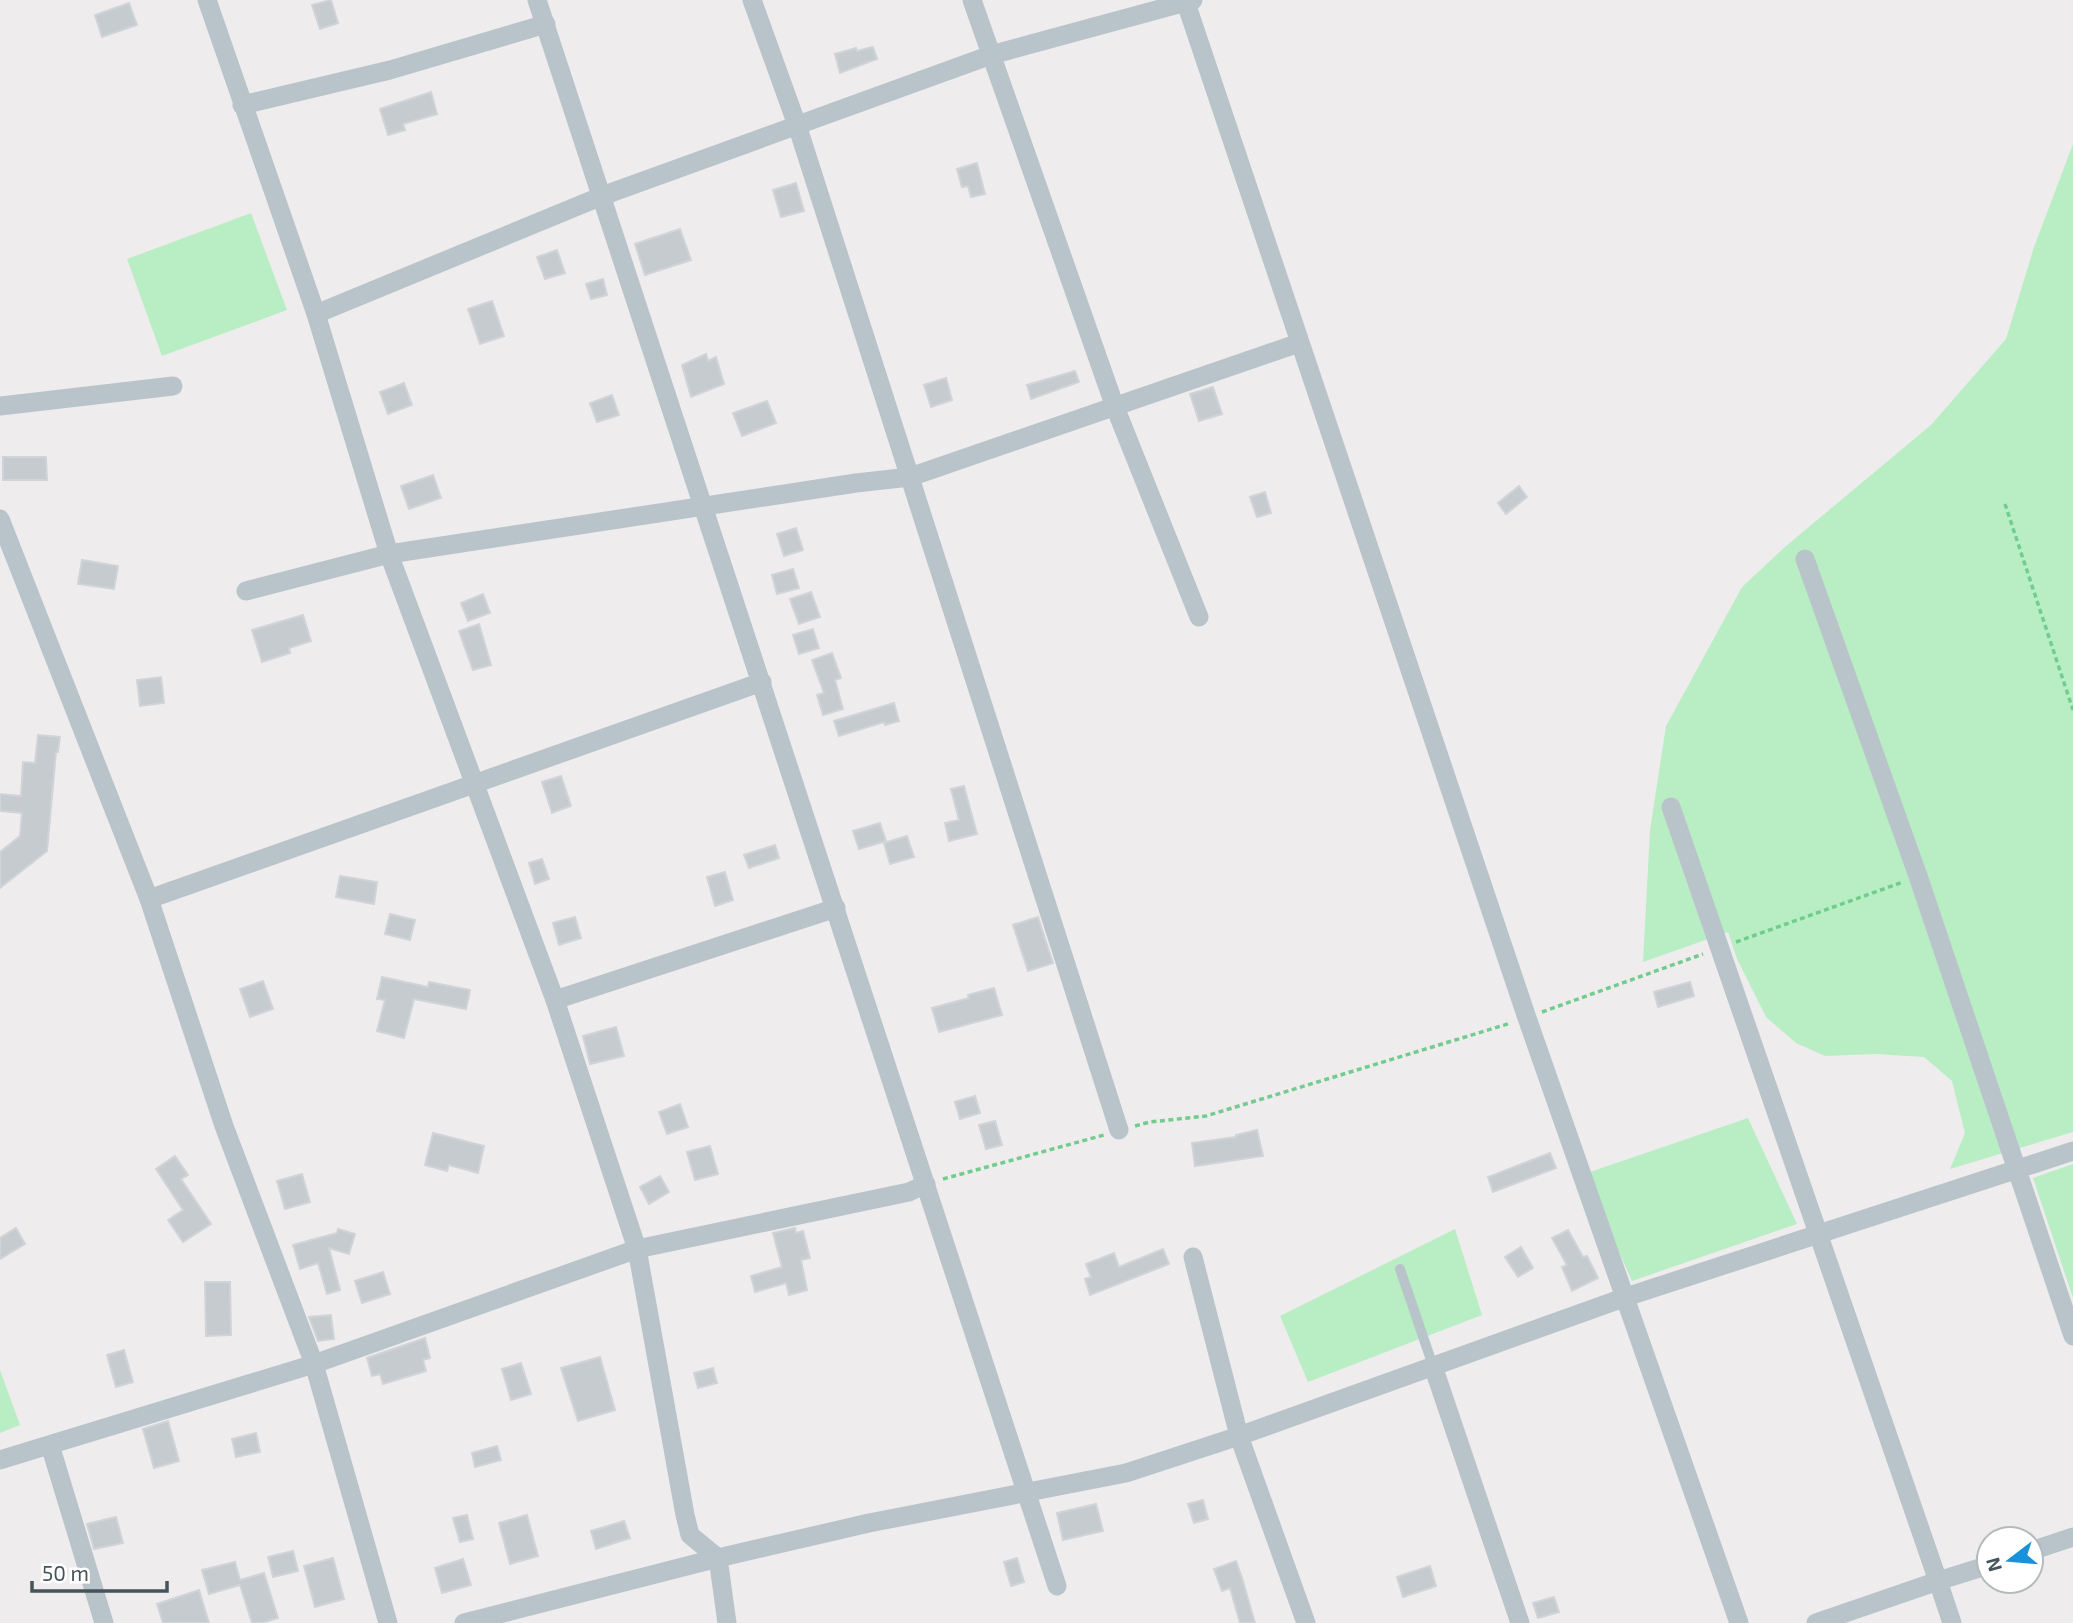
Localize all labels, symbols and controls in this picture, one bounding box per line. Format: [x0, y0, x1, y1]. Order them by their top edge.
north arrow [1975, 1525, 2045, 1595]
scale bar [32, 1550, 166, 1594]
text: N [1980, 1555, 2006, 1575]
text: 50 m [42, 1560, 89, 1585]

